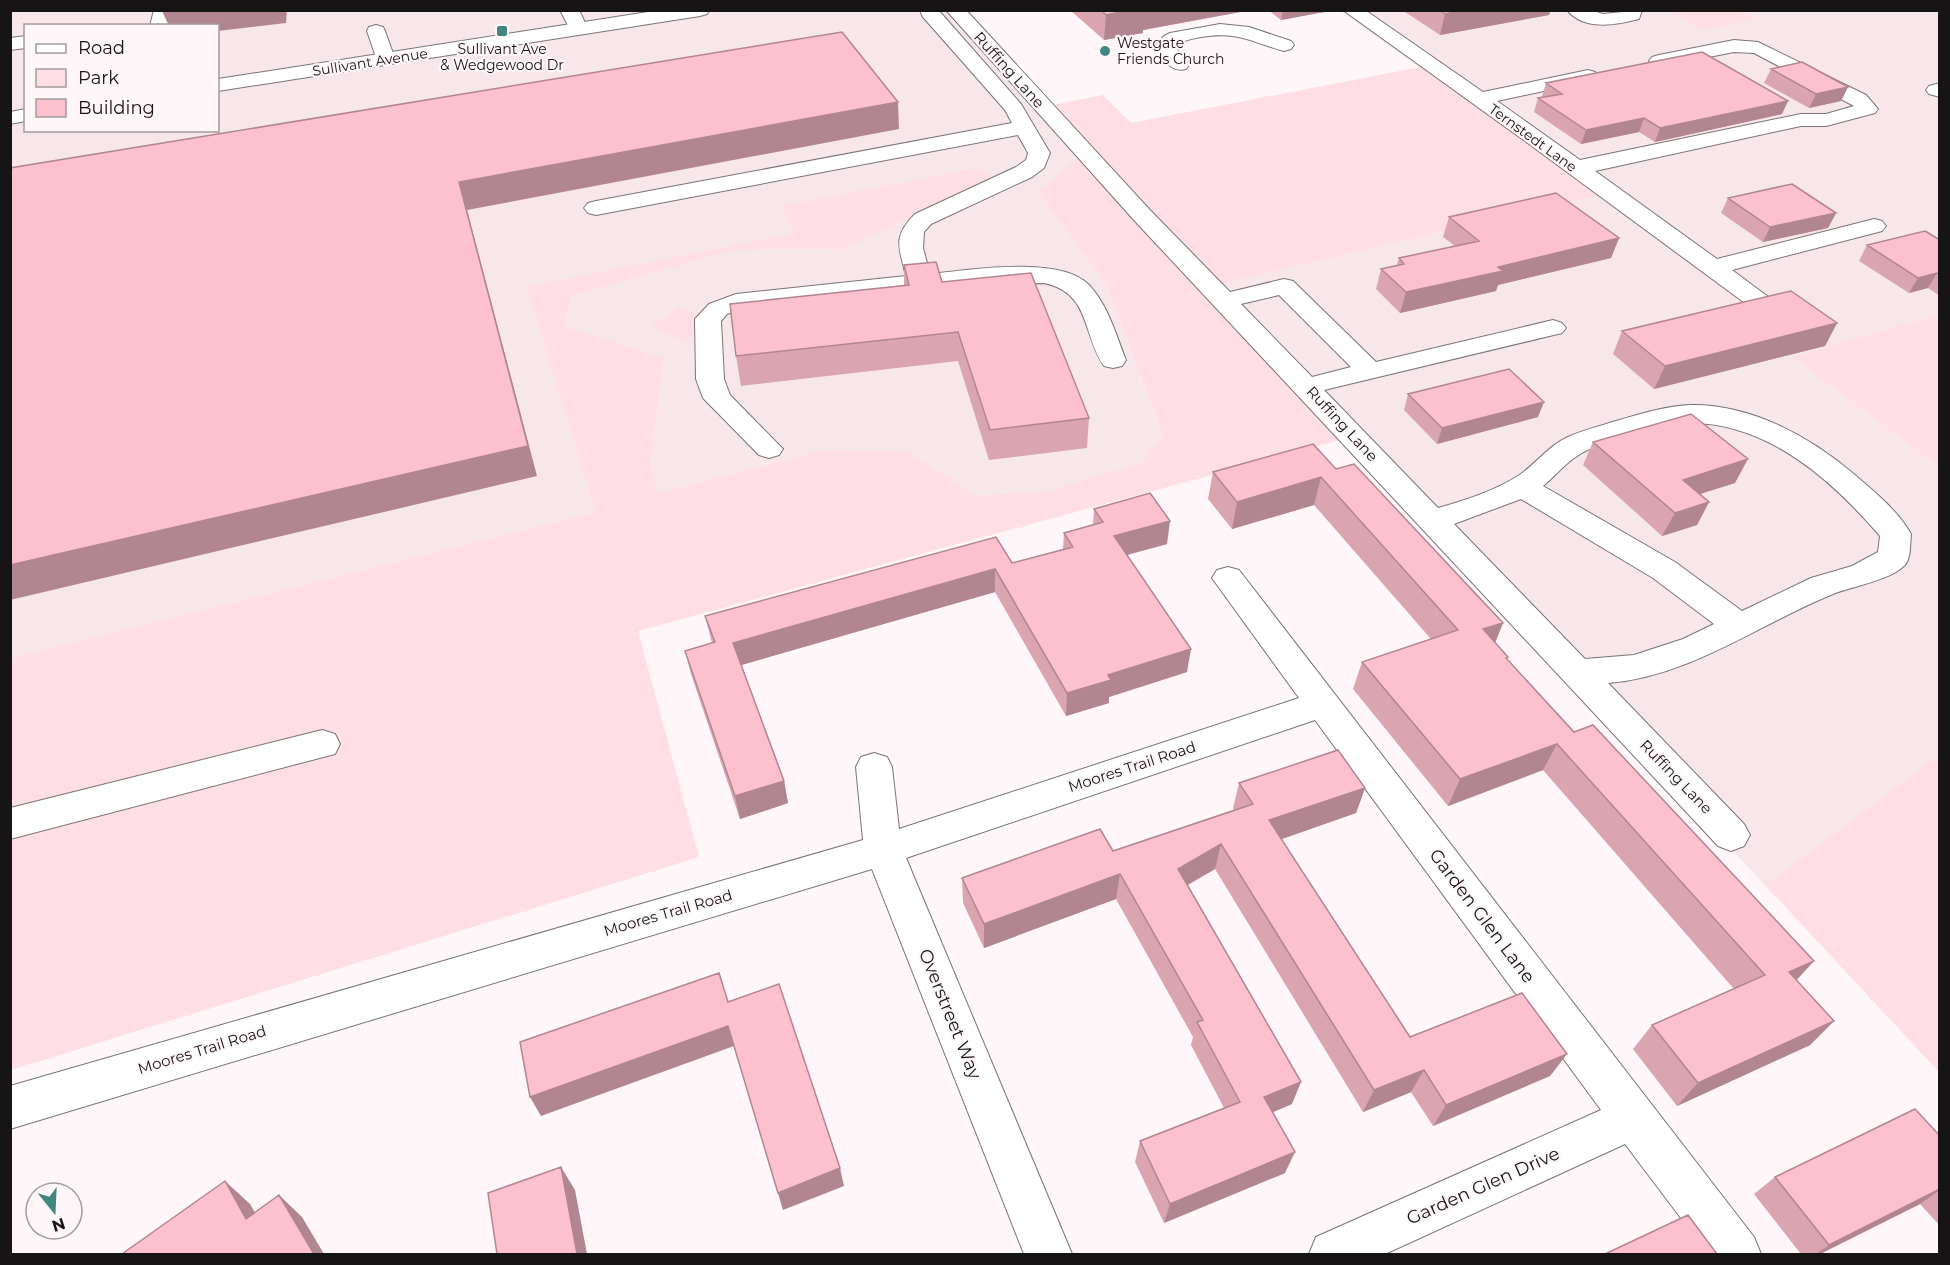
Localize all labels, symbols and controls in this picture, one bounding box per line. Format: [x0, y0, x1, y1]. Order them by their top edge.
legend [24, 24, 219, 132]
marker: Sullivant Ave & Wedgewood Dr [495, 24, 509, 38]
street label: Ruffing Lane [970, 27, 1049, 112]
place label: Westgate Friends Church [1117, 34, 1224, 68]
text: Road [78, 37, 125, 59]
place label: Sullivant Ave & Wedgewood Dr [440, 40, 564, 74]
street label: Sullivant Avenue [311, 44, 429, 80]
marker: Westgate Friends Church [1098, 44, 1112, 58]
text: Park [78, 67, 119, 89]
text: Building [78, 97, 155, 119]
street label: Ternstedt Lane [1485, 100, 1581, 176]
street label: Ruffing Lane [1303, 382, 1382, 465]
street label: Ruffing Lane [1636, 735, 1717, 818]
street label: Moores Trail Road [1066, 737, 1198, 796]
street label: Garden Glen Lane [1424, 845, 1540, 988]
street label: Moores Trail Road [601, 885, 734, 940]
street label: Overstreet Way [914, 946, 986, 1083]
street label: Moores Trail Road [135, 1021, 268, 1078]
street label: Garden Glen Drive [1403, 1142, 1563, 1230]
north arrow [24, 1181, 84, 1241]
text: N [49, 1214, 68, 1236]

